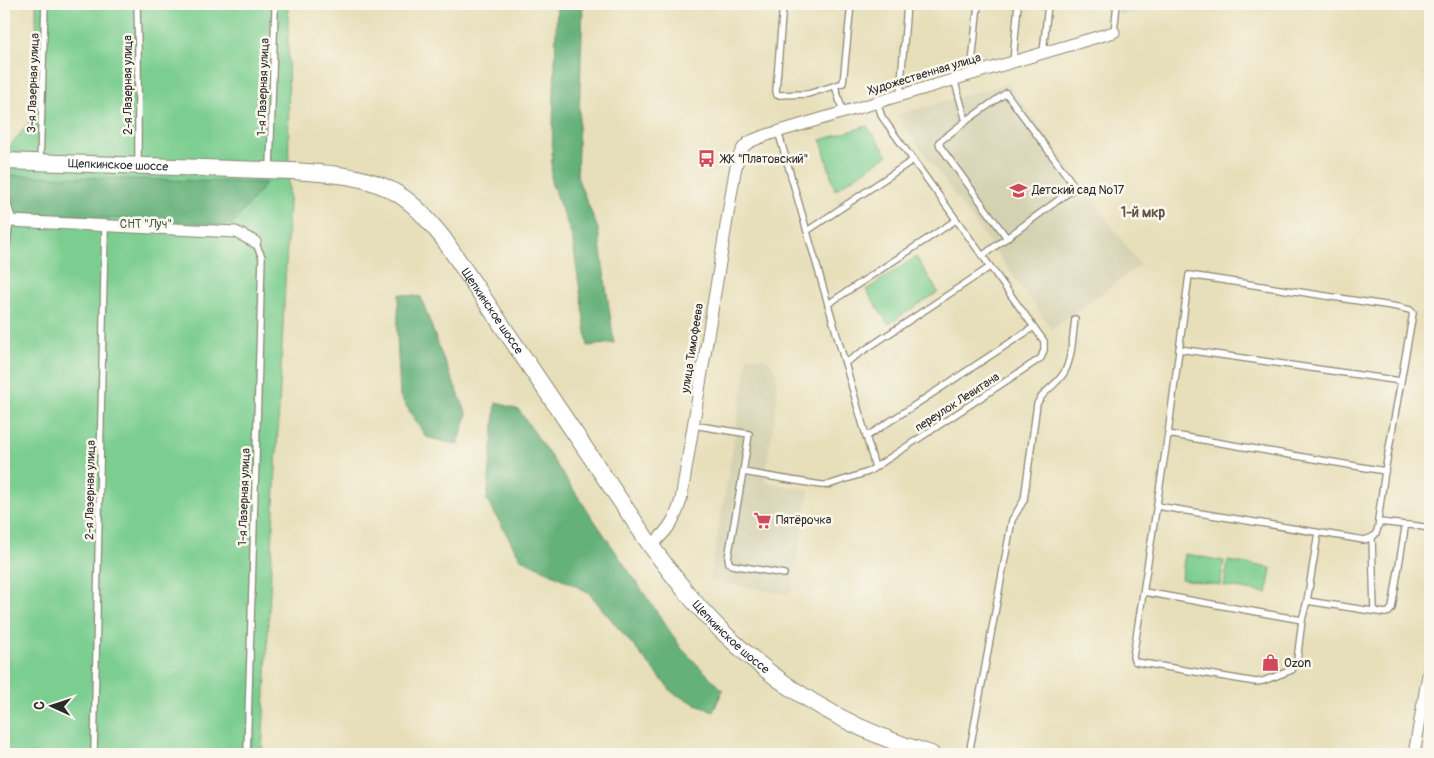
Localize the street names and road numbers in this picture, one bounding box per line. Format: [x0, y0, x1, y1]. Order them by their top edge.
street label: 3-я Лазерная улица [24, 32, 43, 133]
street label: 2-я Лазерная улица [121, 35, 136, 135]
street label: 1-я Лазерная улица [254, 37, 273, 136]
street label: Художественная улица [865, 50, 983, 99]
street label: Щепкинское шоссе [67, 156, 169, 175]
street label: Щепкинское шоссе [457, 265, 526, 357]
street label: улица Тимофеева [678, 302, 707, 395]
street label: переулок Левитана [912, 369, 1003, 435]
street label: 2-я Лазерная улица [82, 440, 99, 540]
street label: 1-я Лазерная улица [235, 447, 254, 546]
street label: Щепкинское шоссе [689, 597, 772, 677]

